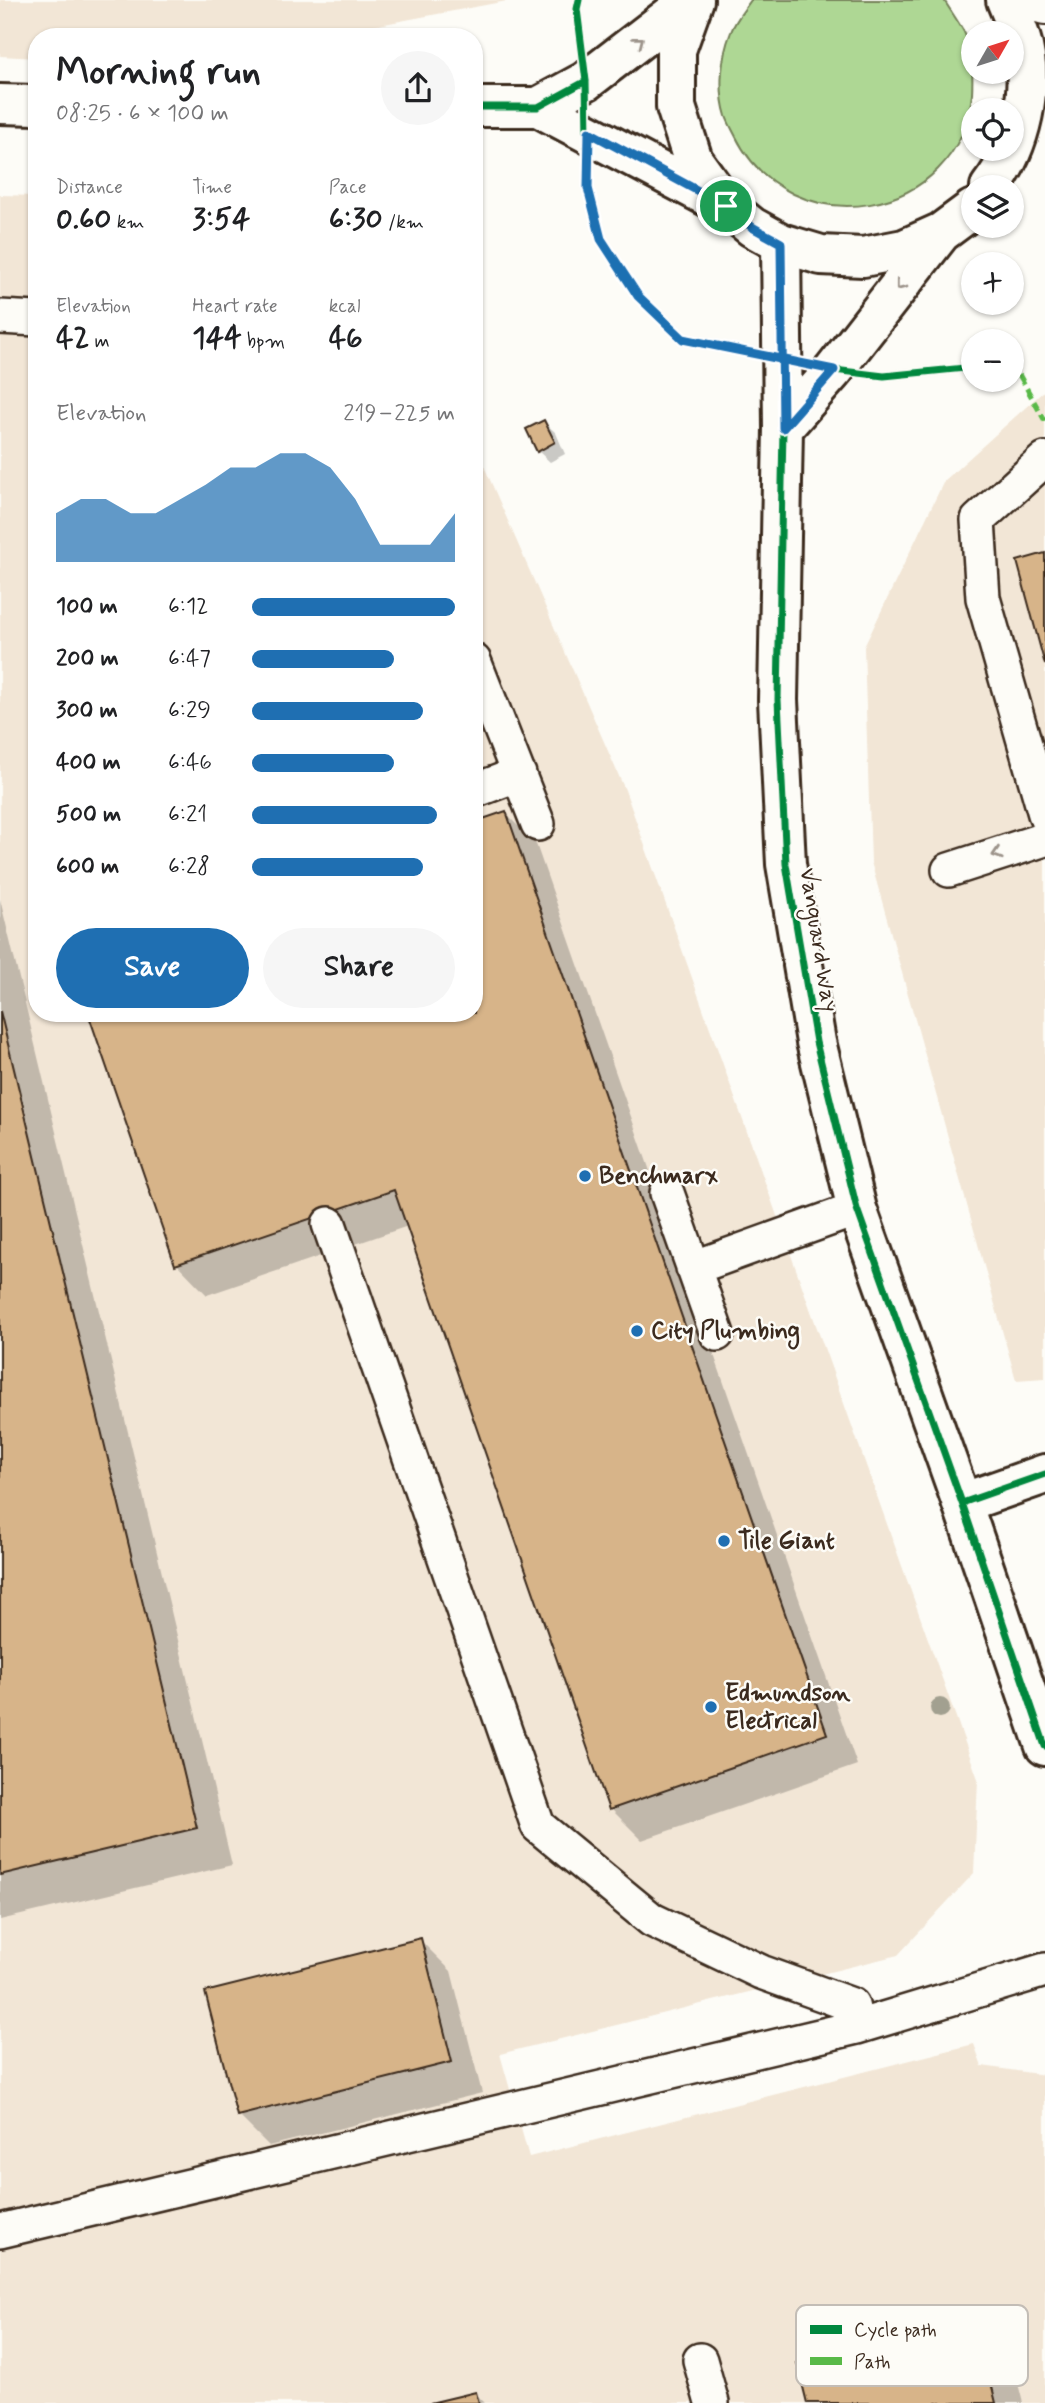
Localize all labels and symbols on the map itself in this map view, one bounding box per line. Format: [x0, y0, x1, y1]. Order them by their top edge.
north arrow [961, 21, 1024, 84]
one-way arrow [631, 36, 643, 49]
pin [696, 176, 756, 236]
one-way arrow [895, 279, 908, 291]
one-way arrow [991, 846, 1003, 861]
street label: Vanguard Way [789, 866, 845, 1015]
place label: Benchmarx [599, 1161, 718, 1192]
marker: Benchmarx [577, 1168, 593, 1184]
place label: City Plumbing [651, 1316, 800, 1350]
marker: City Plumbing [629, 1323, 645, 1339]
place label: Tile Giant [738, 1526, 835, 1557]
marker: Tile Giant [716, 1533, 732, 1549]
place label: Edmundson Electrical [725, 1678, 851, 1737]
marker: Edmundson Electrical [703, 1699, 719, 1715]
legend [796, 2305, 1028, 2386]
text: Cycle path [854, 2318, 937, 2343]
text: Path [854, 2350, 891, 2375]

